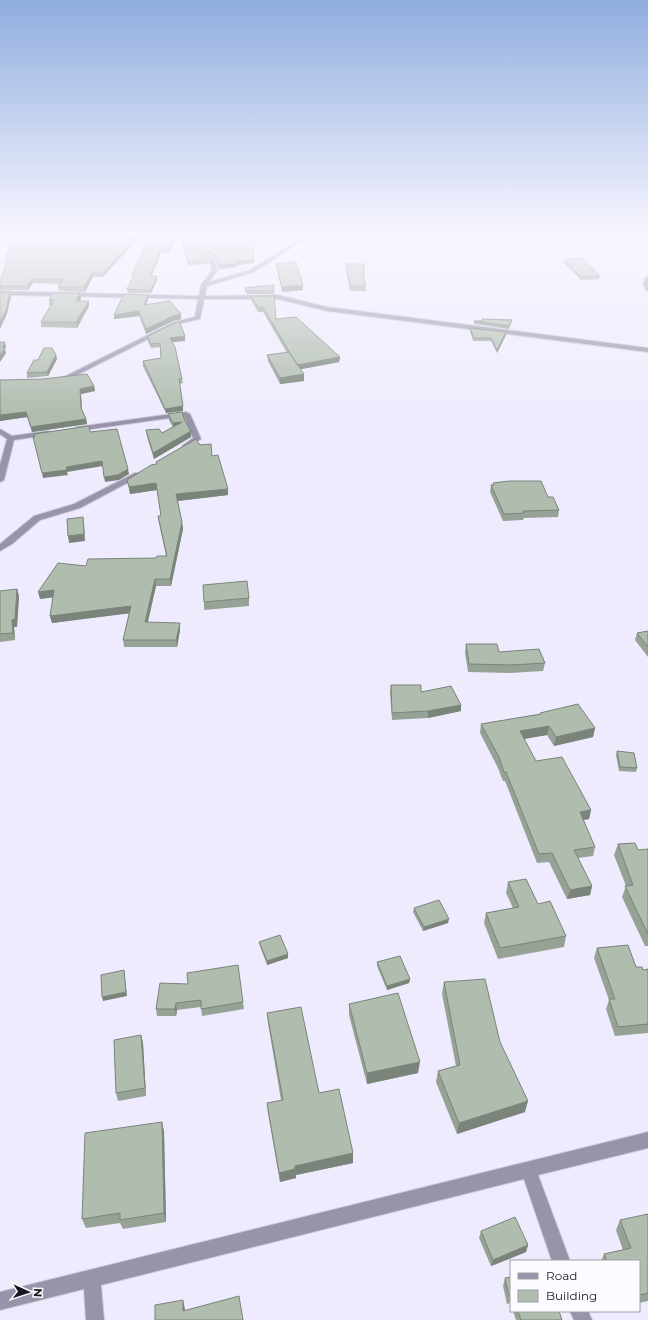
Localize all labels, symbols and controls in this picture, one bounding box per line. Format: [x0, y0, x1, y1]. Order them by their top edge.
legend [510, 1260, 640, 1312]
text: Road [546, 1268, 577, 1283]
north arrow [8, 1272, 48, 1312]
text: N [31, 1288, 45, 1297]
text: Building [546, 1288, 597, 1303]

